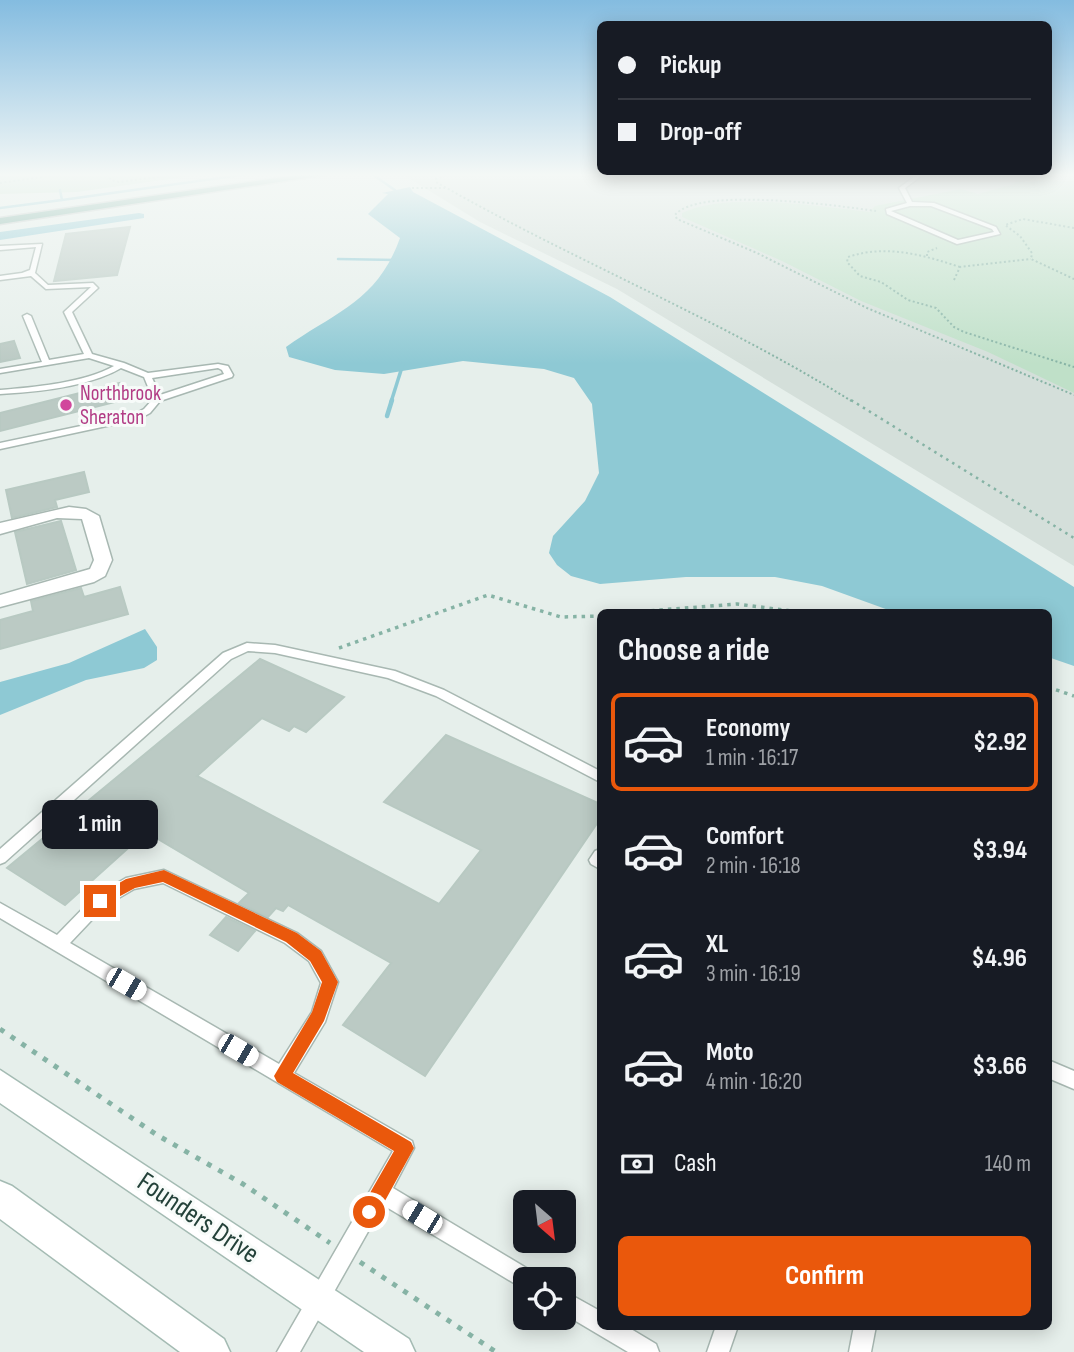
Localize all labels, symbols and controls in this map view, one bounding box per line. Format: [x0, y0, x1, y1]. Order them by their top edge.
text: Pickup [660, 50, 722, 81]
text: Drop-off [660, 117, 741, 148]
place label: Northbrook Sheraton [80, 381, 161, 430]
marker: Northbrook Sheraton [58, 397, 74, 413]
text: Choose a ride [618, 631, 770, 670]
icon: car [622, 711, 685, 774]
text: Economy [706, 713, 790, 744]
text: $2.92 [973, 727, 1027, 758]
text: 1 min · 16:17 [706, 744, 798, 772]
callout: 1 min [42, 800, 158, 848]
text: 1 min [79, 810, 121, 838]
icon: car [622, 819, 685, 882]
text: Comfort [706, 821, 784, 852]
text: $3.94 [972, 835, 1027, 866]
text: 2 min · 16:18 [706, 852, 801, 880]
route end [84, 885, 116, 917]
icon: car [622, 927, 685, 990]
text: XL [706, 929, 728, 960]
text: $4.96 [971, 943, 1027, 974]
text: 3 min · 16:19 [706, 960, 801, 988]
car [103, 964, 150, 1004]
car [215, 1030, 262, 1070]
icon: car [622, 1035, 685, 1098]
text: Moto [706, 1037, 754, 1068]
text: $3.66 [972, 1051, 1027, 1082]
text: 4 min · 16:20 [706, 1068, 802, 1096]
icon: cash [618, 1145, 656, 1183]
text: Cash [674, 1148, 717, 1179]
text: 140 m [985, 1150, 1031, 1178]
street label: Founders Drive [131, 1165, 265, 1271]
north arrow [513, 1190, 576, 1253]
map controls [513, 1190, 576, 1330]
route start [353, 1196, 385, 1228]
car [399, 1197, 446, 1237]
button: Confirm [618, 1236, 1031, 1316]
button: locate [513, 1267, 576, 1330]

